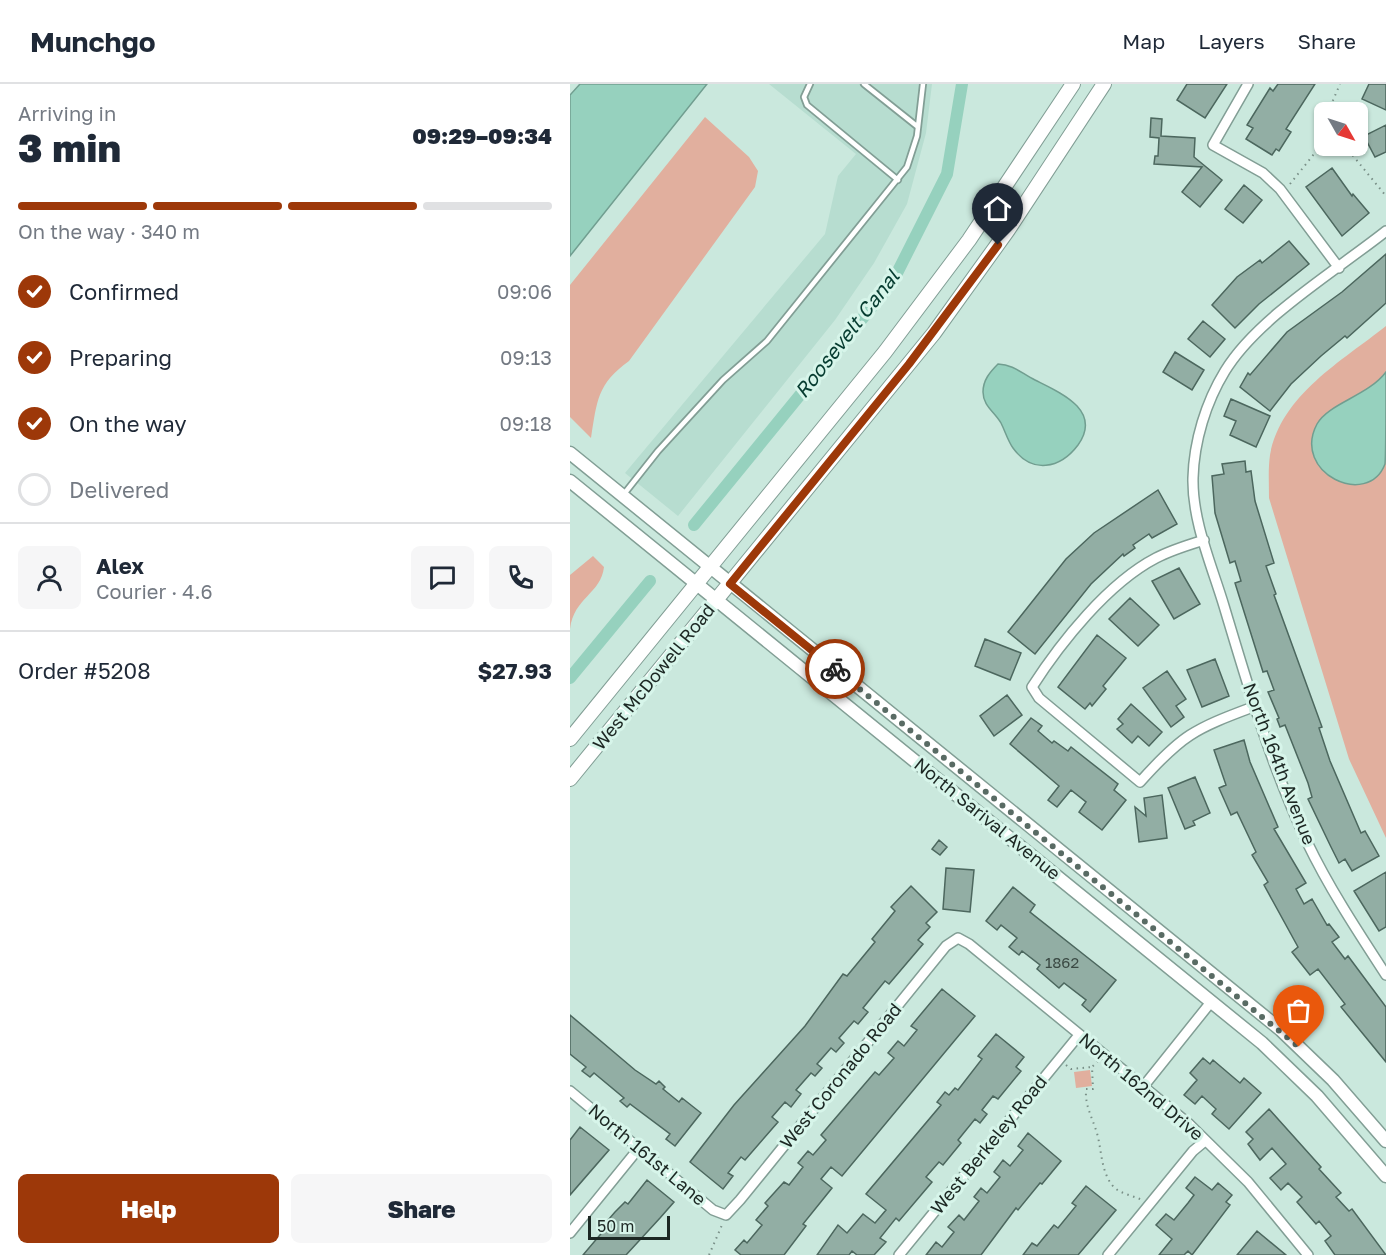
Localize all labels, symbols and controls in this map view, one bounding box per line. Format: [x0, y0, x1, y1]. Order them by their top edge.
text: Munchgo [30, 25, 156, 58]
text: Map [1122, 28, 1165, 54]
text: Layers [1198, 28, 1265, 54]
text: Share [1298, 28, 1356, 54]
text: Arriving in [18, 101, 116, 125]
north arrow [1314, 102, 1368, 156]
map controls [1314, 102, 1368, 156]
text: 09:29–09:34 [412, 122, 552, 149]
text: 3 min [18, 124, 121, 171]
pin [972, 183, 1023, 245]
icon: home [981, 192, 1014, 225]
text: On the way · 340 m [18, 219, 200, 243]
water label: Roosevelt Canal [789, 264, 904, 402]
icon: check [18, 275, 51, 308]
text: Confirmed [69, 278, 179, 305]
text: 09:06 [497, 279, 552, 303]
icon: check [18, 341, 51, 374]
text: Preparing [69, 344, 172, 371]
text: 09:13 [500, 345, 552, 369]
icon: check [18, 407, 51, 440]
text: On the way [69, 410, 187, 437]
text: 09:18 [500, 411, 552, 435]
text: Delivered [69, 476, 169, 503]
button: person [18, 546, 81, 609]
button: chat [411, 546, 474, 609]
button: phone [489, 546, 552, 609]
text: Alex [96, 552, 144, 579]
text: Courier · 4.6 [96, 579, 213, 603]
street label: West McDowell Road [587, 599, 719, 754]
courier [805, 639, 865, 699]
icon: bike [819, 653, 852, 686]
text: Order #5208 [18, 657, 151, 684]
text: $27.93 [477, 657, 552, 684]
street label: North 164th Avenue [1239, 680, 1321, 848]
street label: North Sarival Avenue [910, 753, 1065, 884]
house number: 1862 [1045, 953, 1079, 971]
pin [1273, 985, 1324, 1047]
icon: bag [1282, 994, 1315, 1027]
street label: West Coronado Road [775, 998, 906, 1152]
street label: North 162nd Drive [1075, 1028, 1208, 1145]
street label: West Berkeley Road [925, 1070, 1051, 1218]
street label: North 161st Lane [585, 1099, 711, 1210]
button: Help [18, 1174, 279, 1243]
button: Share [291, 1174, 552, 1243]
scale bar [588, 1213, 670, 1240]
text: 50 m [597, 1216, 634, 1236]

